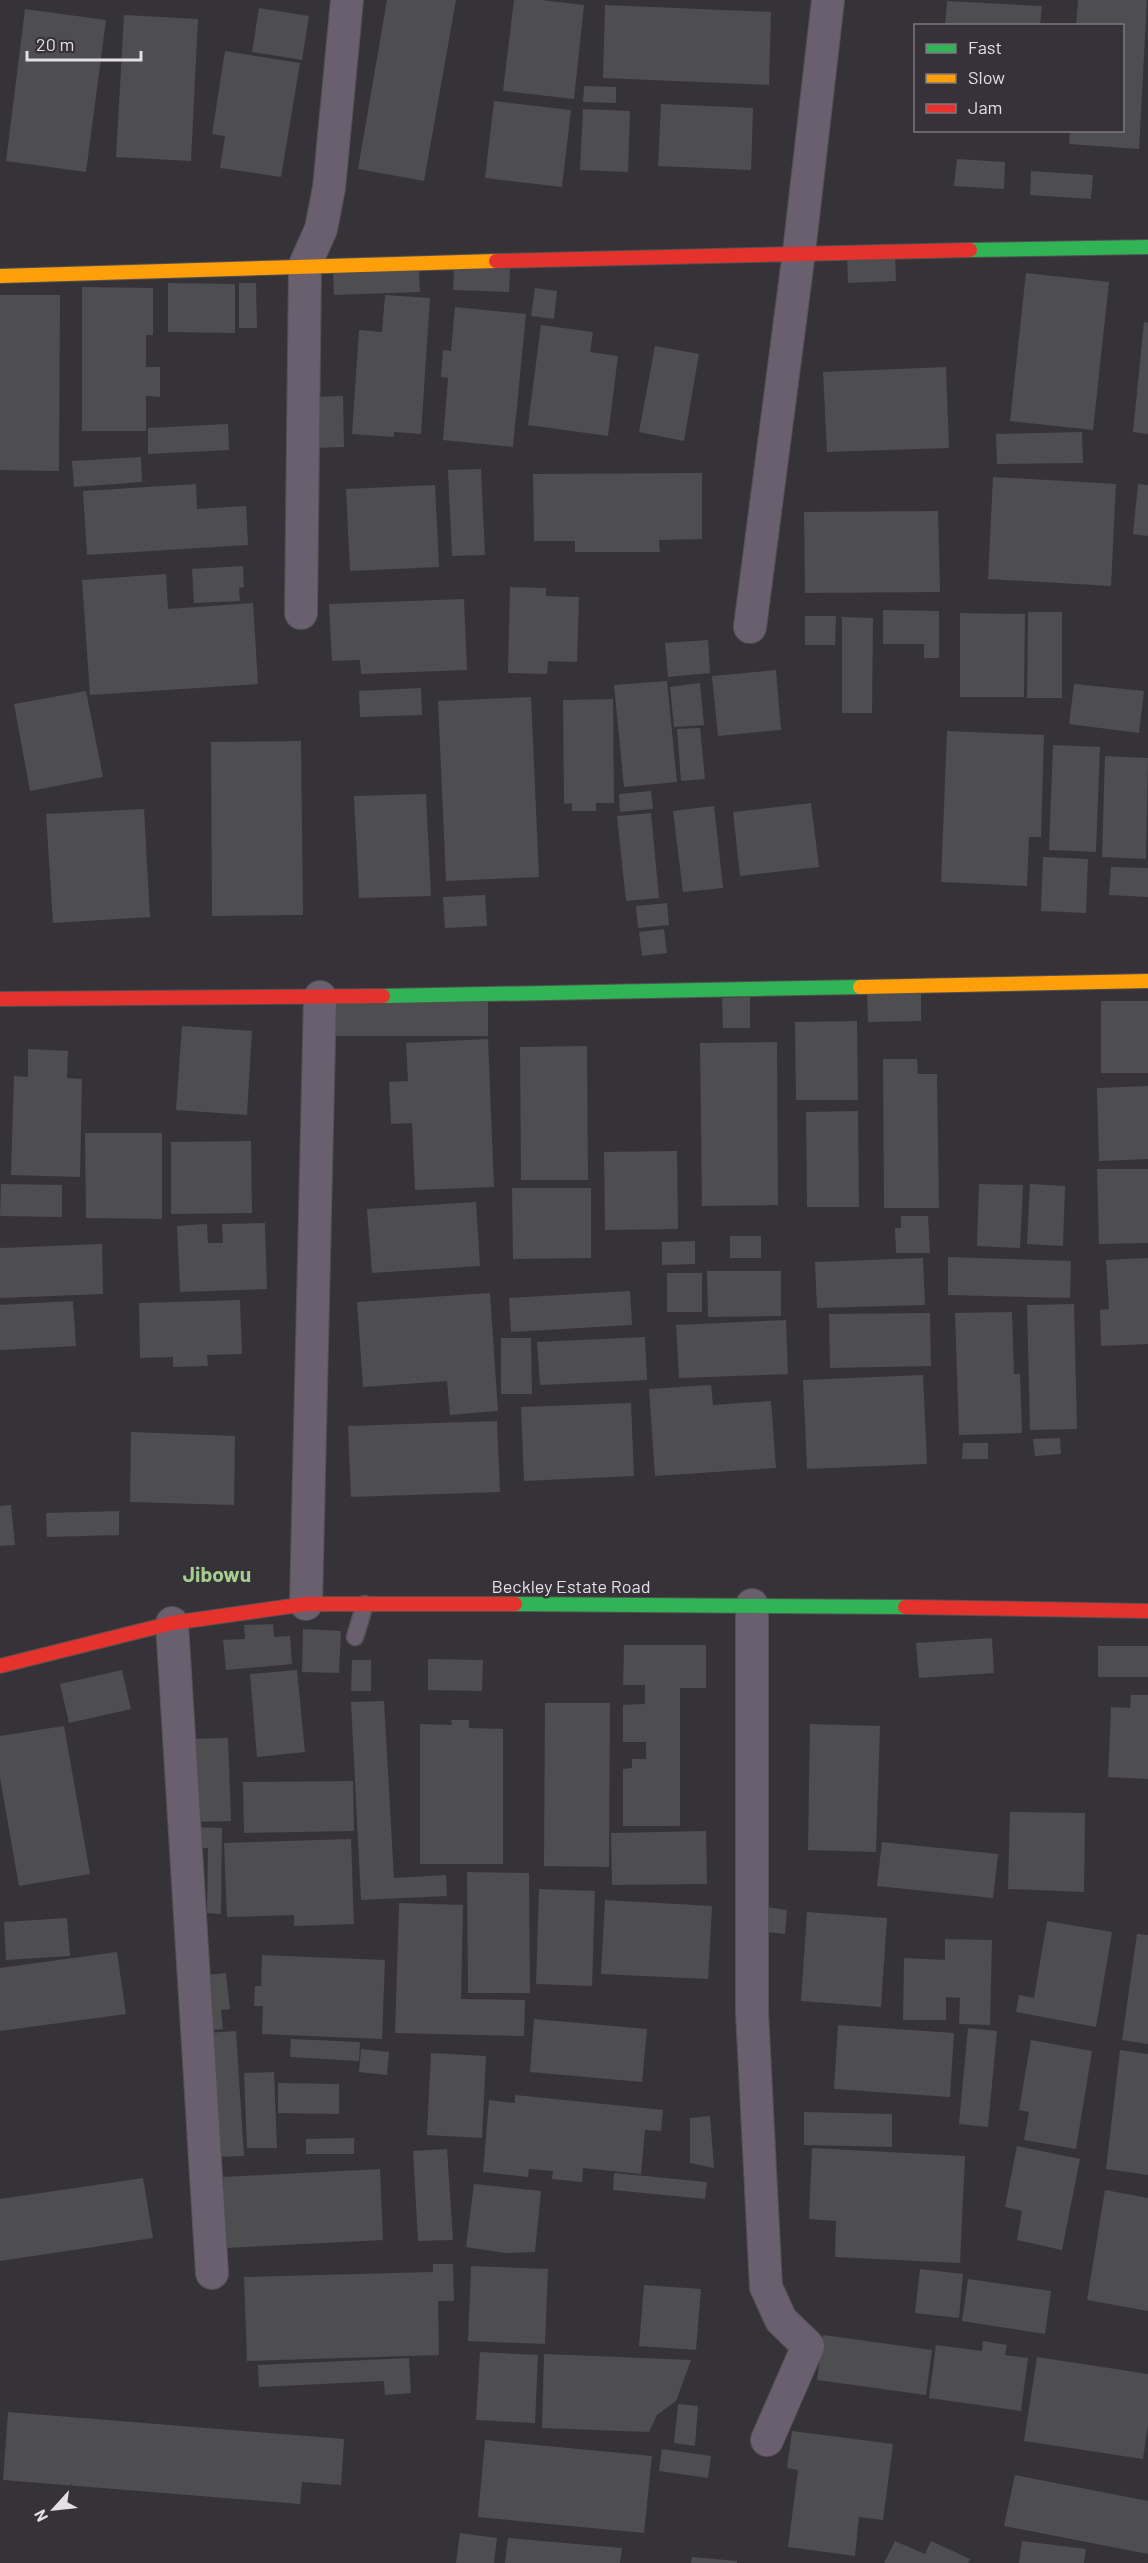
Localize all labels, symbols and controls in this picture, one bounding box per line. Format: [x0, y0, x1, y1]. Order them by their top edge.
scale bar [27, 24, 141, 62]
legend [914, 24, 1124, 132]
text: 20 m [36, 33, 74, 55]
text: Fast [968, 36, 1002, 58]
text: Slow [968, 66, 1005, 88]
text: Jam [968, 96, 1002, 118]
district label: Jibowu [183, 1561, 251, 1586]
street label: Beckley Estate Road [491, 1575, 651, 1597]
north arrow [24, 2479, 84, 2539]
text: N [29, 2507, 51, 2525]

